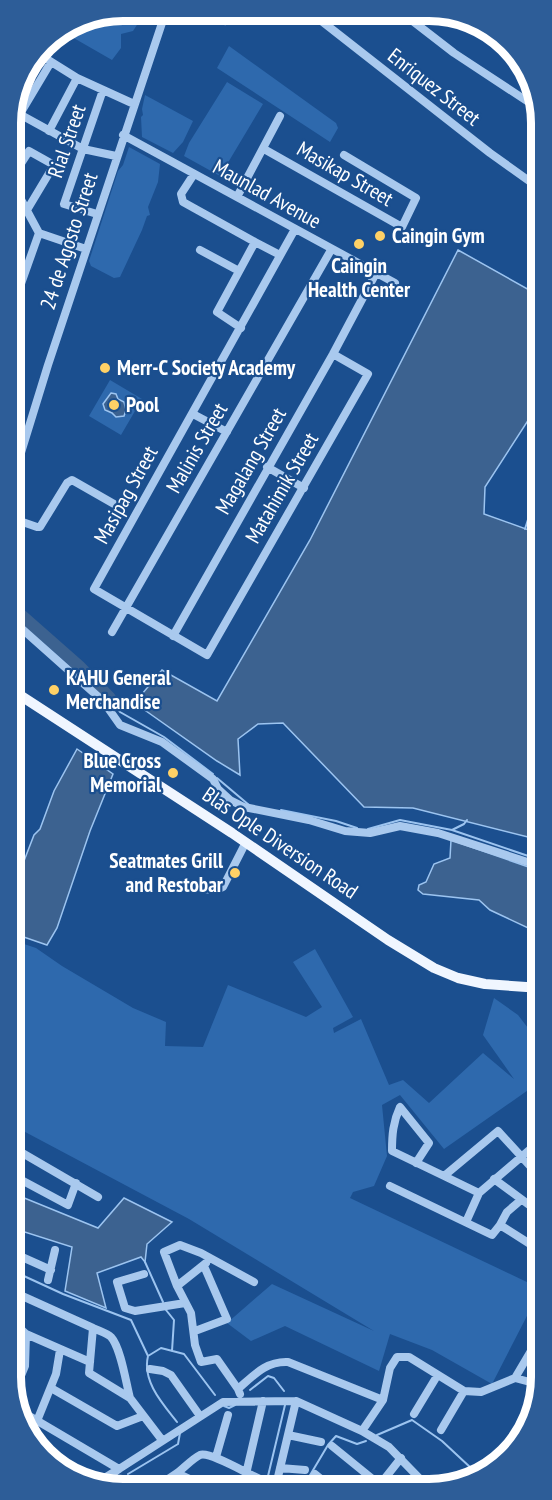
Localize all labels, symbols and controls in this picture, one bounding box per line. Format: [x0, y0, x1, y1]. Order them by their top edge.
street label: Enriquez Street [383, 42, 486, 131]
street label: Rial Street [41, 100, 92, 181]
street label: Masikap Street [292, 135, 399, 212]
street label: Maunlad Avenue [208, 153, 326, 234]
street label: 24 de Agosto Street [34, 169, 103, 313]
place label: Caingin Gym [392, 222, 485, 249]
marker: Caingin Gym [373, 229, 387, 243]
marker: Caingin Health Center [352, 237, 366, 251]
place label: Caingin Health Center [308, 252, 411, 303]
place label: Merr-C Society Academy [117, 354, 296, 381]
marker: Merr-C Society Academy [98, 361, 112, 375]
place label: Pool [126, 391, 160, 418]
street label: Malinis Street [160, 397, 233, 498]
marker: Pool [107, 398, 121, 412]
street label: Magalang Street [209, 402, 292, 519]
street label: Matahimik Street [239, 427, 324, 548]
street label: Masipag Street [88, 441, 164, 549]
place label: KAHU General Merchandise [66, 664, 172, 715]
marker: KAHU General Merchandise [47, 683, 61, 697]
place label: Blue Cross Memorial [84, 747, 162, 798]
marker: Blue Cross Memorial [166, 766, 180, 780]
street label: Blas Ople Diversion Road [197, 781, 363, 905]
place label: Seatmates Grill and Restobar [109, 847, 224, 898]
marker: Seatmates Grill and Restobar [228, 866, 242, 880]

